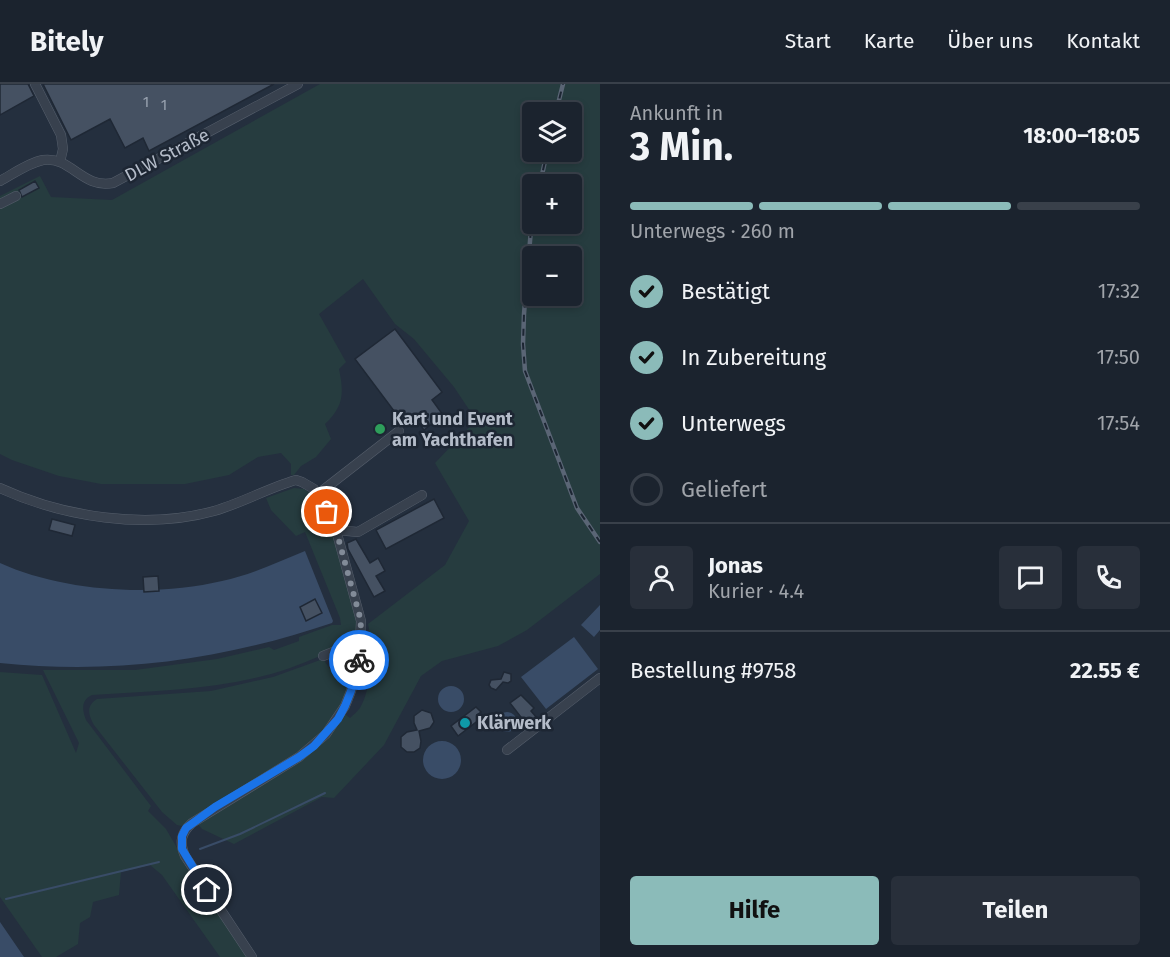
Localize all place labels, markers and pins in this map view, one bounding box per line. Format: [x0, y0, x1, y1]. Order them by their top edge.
place label: Kart und Event am Yachthafen [392, 408, 514, 451]
marker: Kart und Event am Yachthafen [373, 422, 387, 436]
pin [301, 486, 352, 537]
place label: Klärwerk [477, 712, 552, 734]
marker: Klärwerk [458, 716, 472, 730]
pin [181, 864, 232, 915]

